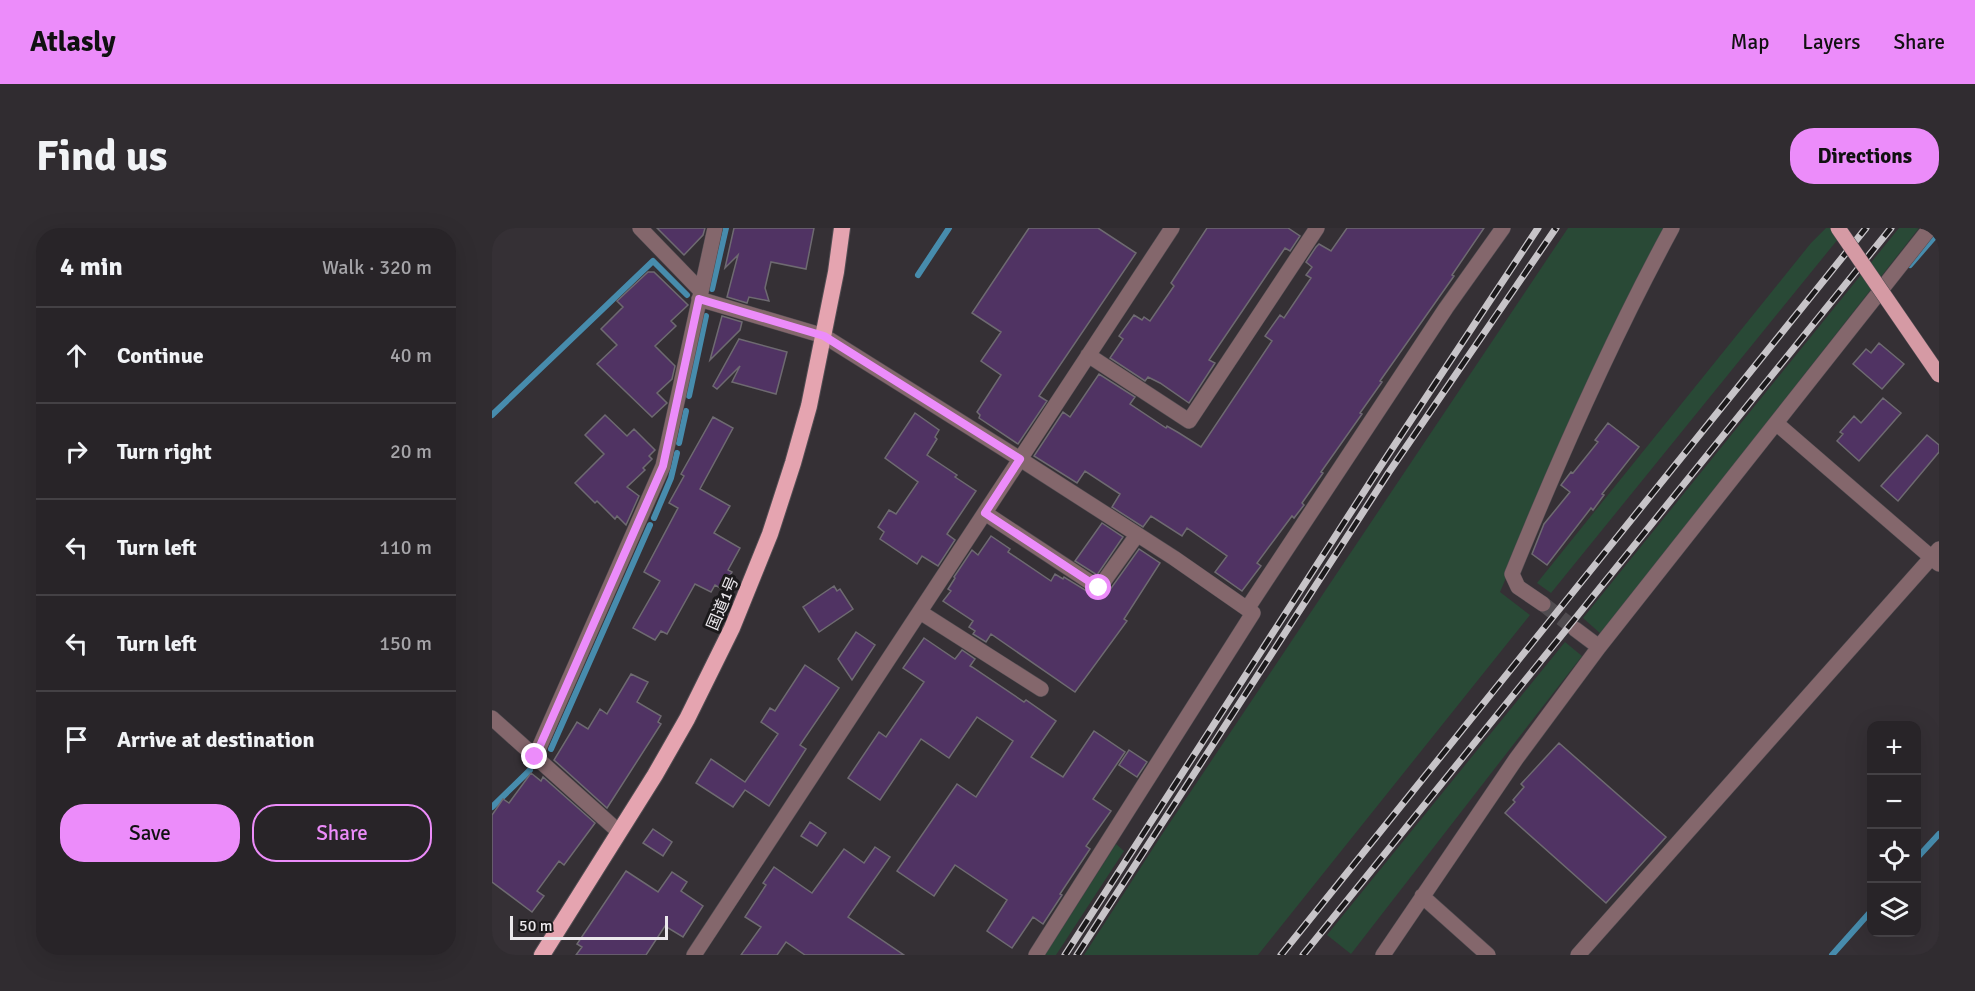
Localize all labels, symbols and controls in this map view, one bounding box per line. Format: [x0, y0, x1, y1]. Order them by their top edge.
text: Atlasly [30, 25, 116, 59]
text: Map [1731, 29, 1769, 55]
text: Layers [1802, 29, 1860, 55]
text: Share [1893, 29, 1945, 55]
button: Directions [1790, 128, 1939, 184]
text: Find us [36, 131, 167, 182]
text: 4 min [60, 251, 123, 283]
text: Walk · 320 m [322, 255, 432, 280]
icon: ahead [60, 339, 93, 372]
text: Continue [117, 342, 204, 369]
text: 40 m [390, 343, 432, 368]
icon: right [60, 435, 93, 468]
text: Turn right [117, 438, 212, 465]
text: 20 m [390, 439, 432, 464]
icon: left [60, 531, 93, 564]
text: Turn left [117, 534, 197, 561]
text: 110 m [379, 535, 432, 560]
street label: 国道1号 [703, 573, 743, 633]
route start [1085, 574, 1111, 600]
icon: left [60, 627, 93, 660]
text: Turn left [117, 630, 197, 657]
text: 150 m [379, 631, 432, 656]
map controls [1867, 721, 1921, 937]
button: + [1867, 721, 1921, 775]
icon: arrive [60, 723, 93, 756]
text: Arrive at destination [117, 726, 314, 753]
route end [521, 743, 547, 769]
button: − [1867, 775, 1921, 829]
button: Save [60, 804, 240, 862]
button: Share [252, 804, 432, 862]
button: locate [1867, 829, 1921, 883]
button: layers [1867, 883, 1921, 937]
scale bar [510, 913, 668, 940]
text: 50 m [519, 916, 553, 936]

